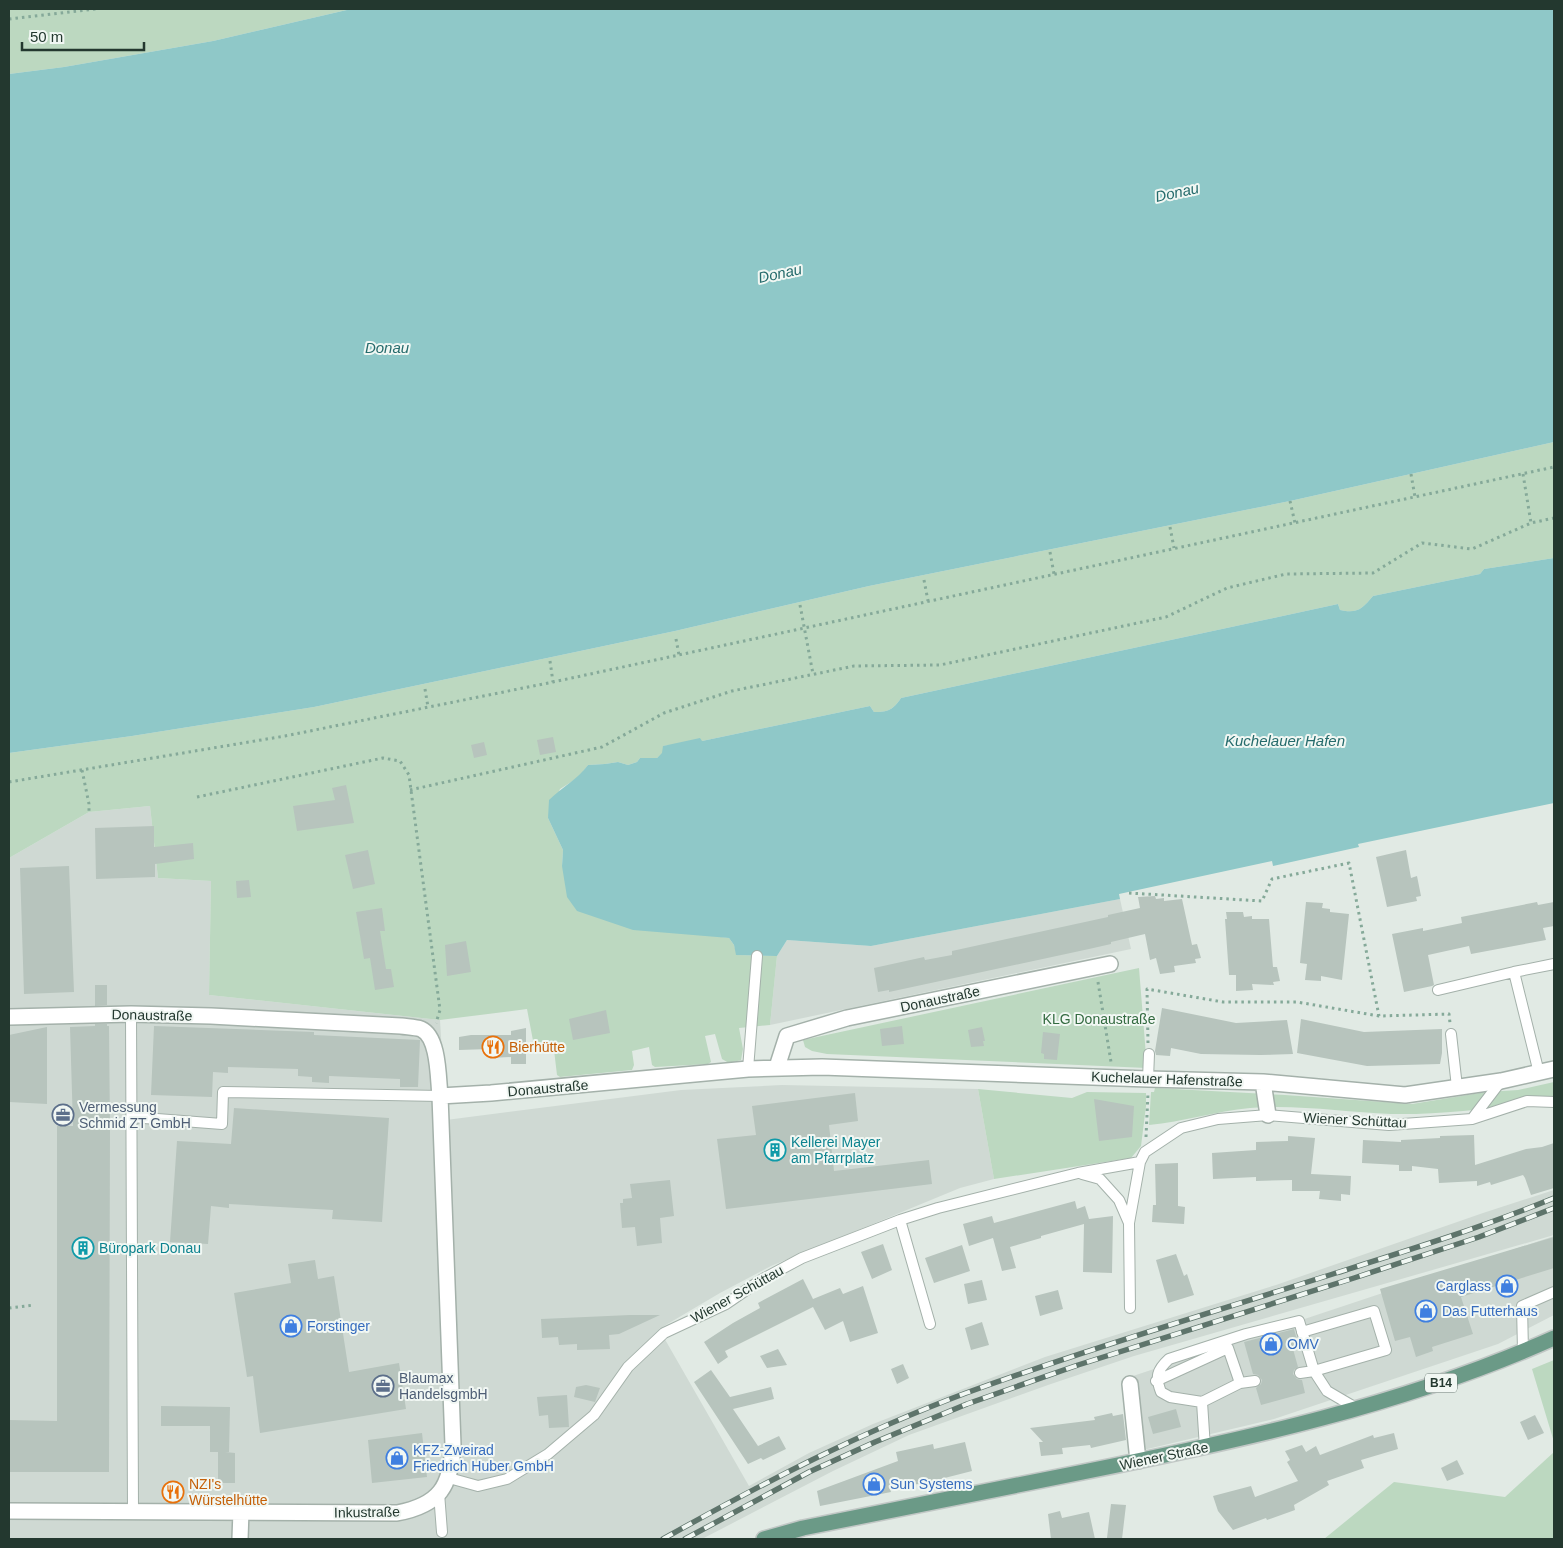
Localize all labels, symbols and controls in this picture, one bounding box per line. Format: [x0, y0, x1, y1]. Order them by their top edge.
scale bar [22, 20, 145, 52]
text: 50 m [30, 28, 63, 45]
water label: Donau [1154, 179, 1201, 205]
water label: Donau [757, 260, 804, 286]
water label: Donau [365, 339, 410, 356]
water label: Kuchelauer Hafen [1225, 732, 1345, 749]
street label: Donaustraße [899, 983, 981, 1015]
street label: Donaustraße [111, 1006, 193, 1024]
park label: KLG Donaustraße [1043, 1011, 1156, 1027]
restaurant icon: Bierhütte [481, 1035, 505, 1059]
place label: Bierhütte [509, 1039, 565, 1055]
street label: Kuchelauer Hafenstraße [1091, 1068, 1243, 1090]
street label: Donaustraße [507, 1076, 589, 1099]
place label: Vermessung Schmid ZT GmbH [79, 1099, 191, 1131]
office icon: Vermessung Schmid ZT GmbH [51, 1103, 75, 1127]
street label: Wiener Schüttau [1303, 1109, 1407, 1131]
place label: Kellerei Mayer am Pfarrplatz [791, 1134, 881, 1166]
building icon: Kellerei Mayer am Pfarrplatz [763, 1138, 787, 1162]
building icon: Büropark Donau [71, 1236, 95, 1260]
place label: Büropark Donau [99, 1240, 201, 1256]
street label: Wiener Schüttau [688, 1262, 786, 1326]
shop icon: Carglass [1495, 1274, 1519, 1298]
place label: Carglass [1436, 1278, 1491, 1294]
shop icon: Das Futterhaus [1414, 1299, 1438, 1323]
place label: Das Futterhaus [1442, 1303, 1538, 1319]
shop icon: Forstinger [279, 1314, 303, 1338]
place label: Forstinger [307, 1318, 370, 1334]
shop icon: OMV [1259, 1332, 1283, 1356]
place label: OMV [1287, 1336, 1320, 1352]
place label: Blaumax HandelsgmbH [399, 1370, 488, 1402]
office icon: Blaumax HandelsgmbH [371, 1374, 395, 1398]
road number: B14 [1425, 1374, 1457, 1392]
street label: Wiener Straße [1118, 1439, 1210, 1473]
place label: KFZ-Zweirad Friedrich Huber GmbH [413, 1442, 554, 1474]
shop icon: KFZ-Zweirad Friedrich Huber GmbH [385, 1446, 409, 1470]
shop icon: Sun Systems [862, 1472, 886, 1496]
place label: NZI's Würstelhütte [189, 1476, 268, 1508]
place label: Sun Systems [890, 1476, 972, 1492]
restaurant icon: NZI's Würstelhütte [161, 1480, 185, 1504]
street label: Inkustraße [334, 1503, 400, 1521]

